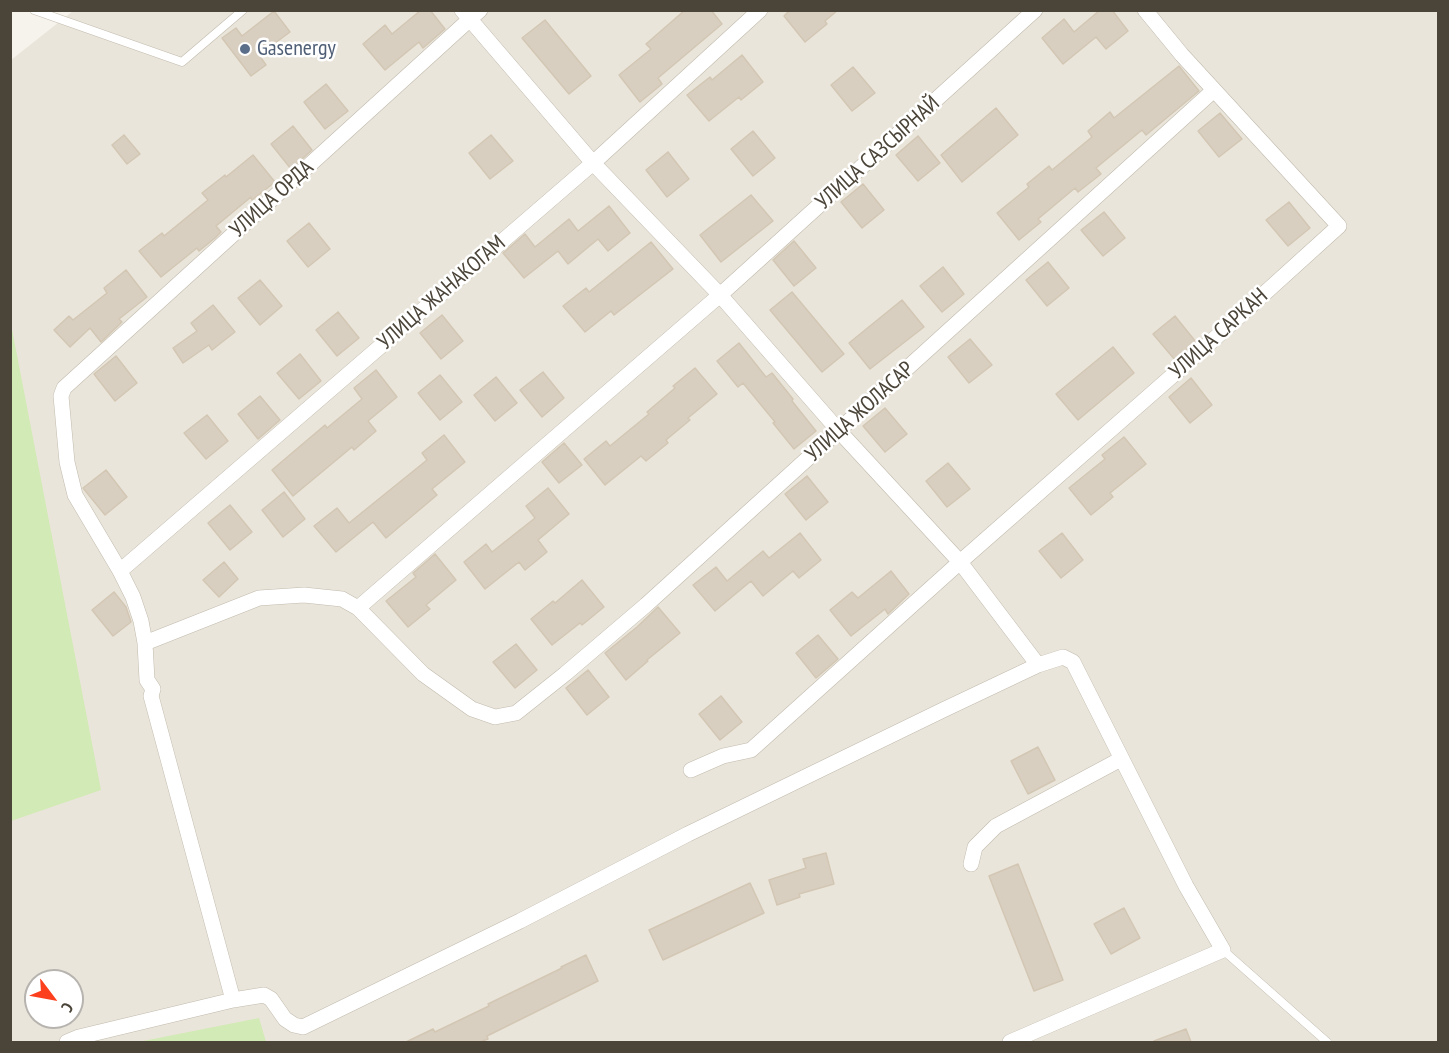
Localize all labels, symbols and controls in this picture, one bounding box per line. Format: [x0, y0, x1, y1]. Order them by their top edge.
place label: Gasenergy [257, 36, 336, 62]
marker: Gasenergy [238, 42, 252, 56]
street label: УЛИЦА САЗСЫРНАЙ [811, 91, 945, 215]
street label: УЛИЦА ОРДА [225, 155, 319, 243]
street label: УЛИЦА ЖАНАКОГАМ [373, 230, 511, 356]
street label: УЛИЦА САРКАН [1165, 283, 1273, 385]
street label: УЛИЦА ЖОЛАСАР [800, 356, 920, 468]
north arrow [24, 969, 84, 1029]
text: С [57, 999, 78, 1016]

